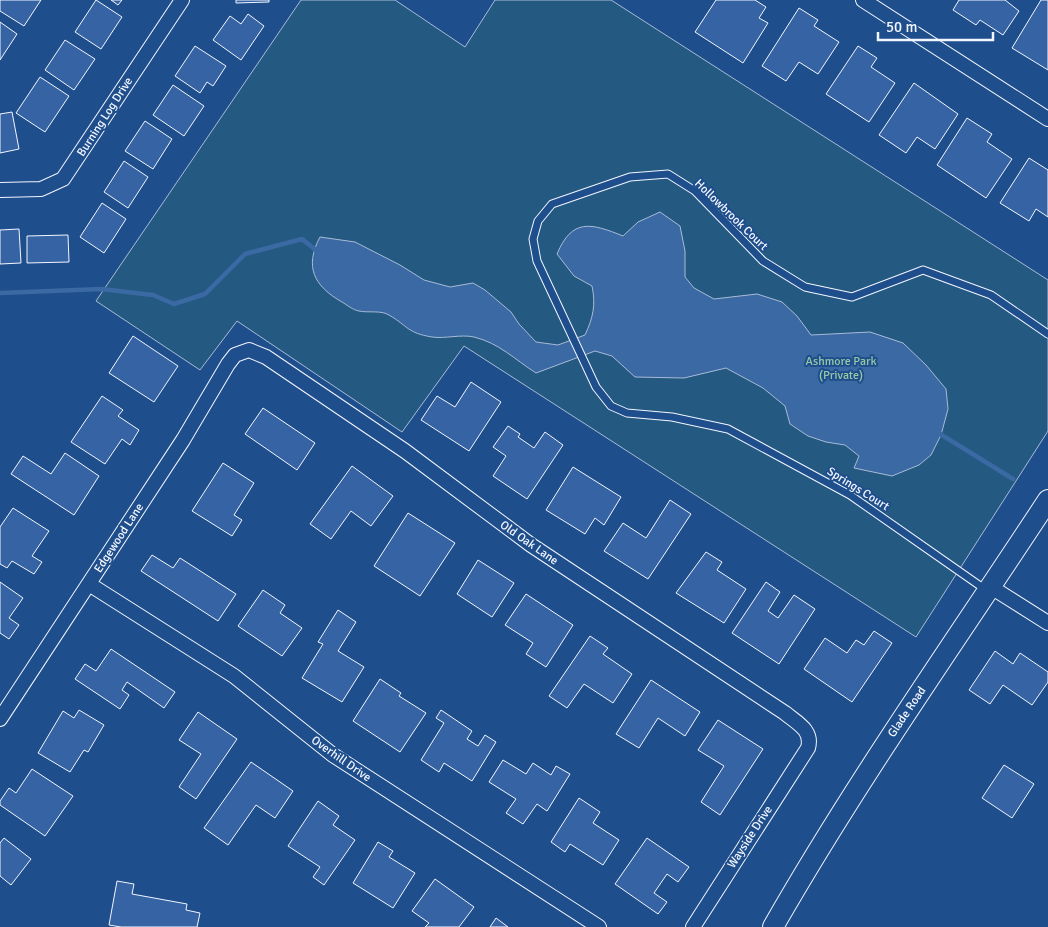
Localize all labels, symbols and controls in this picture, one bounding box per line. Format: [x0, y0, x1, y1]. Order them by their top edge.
scale bar [878, 10, 993, 42]
text: 50 m [886, 18, 917, 36]
street label: Burning Log Drive [74, 75, 136, 159]
street label: Hollowbrook Court [691, 176, 771, 254]
park label: Ashmore Park (Private) [806, 354, 876, 383]
street label: Springs Court [824, 464, 892, 514]
street label: Edgewood Lane [91, 500, 147, 576]
street label: Old Oak Lane [497, 517, 561, 569]
street label: Glade Road [885, 684, 929, 740]
street label: Overhill Drive [308, 733, 374, 785]
street label: Wayside Drive [724, 803, 776, 871]

